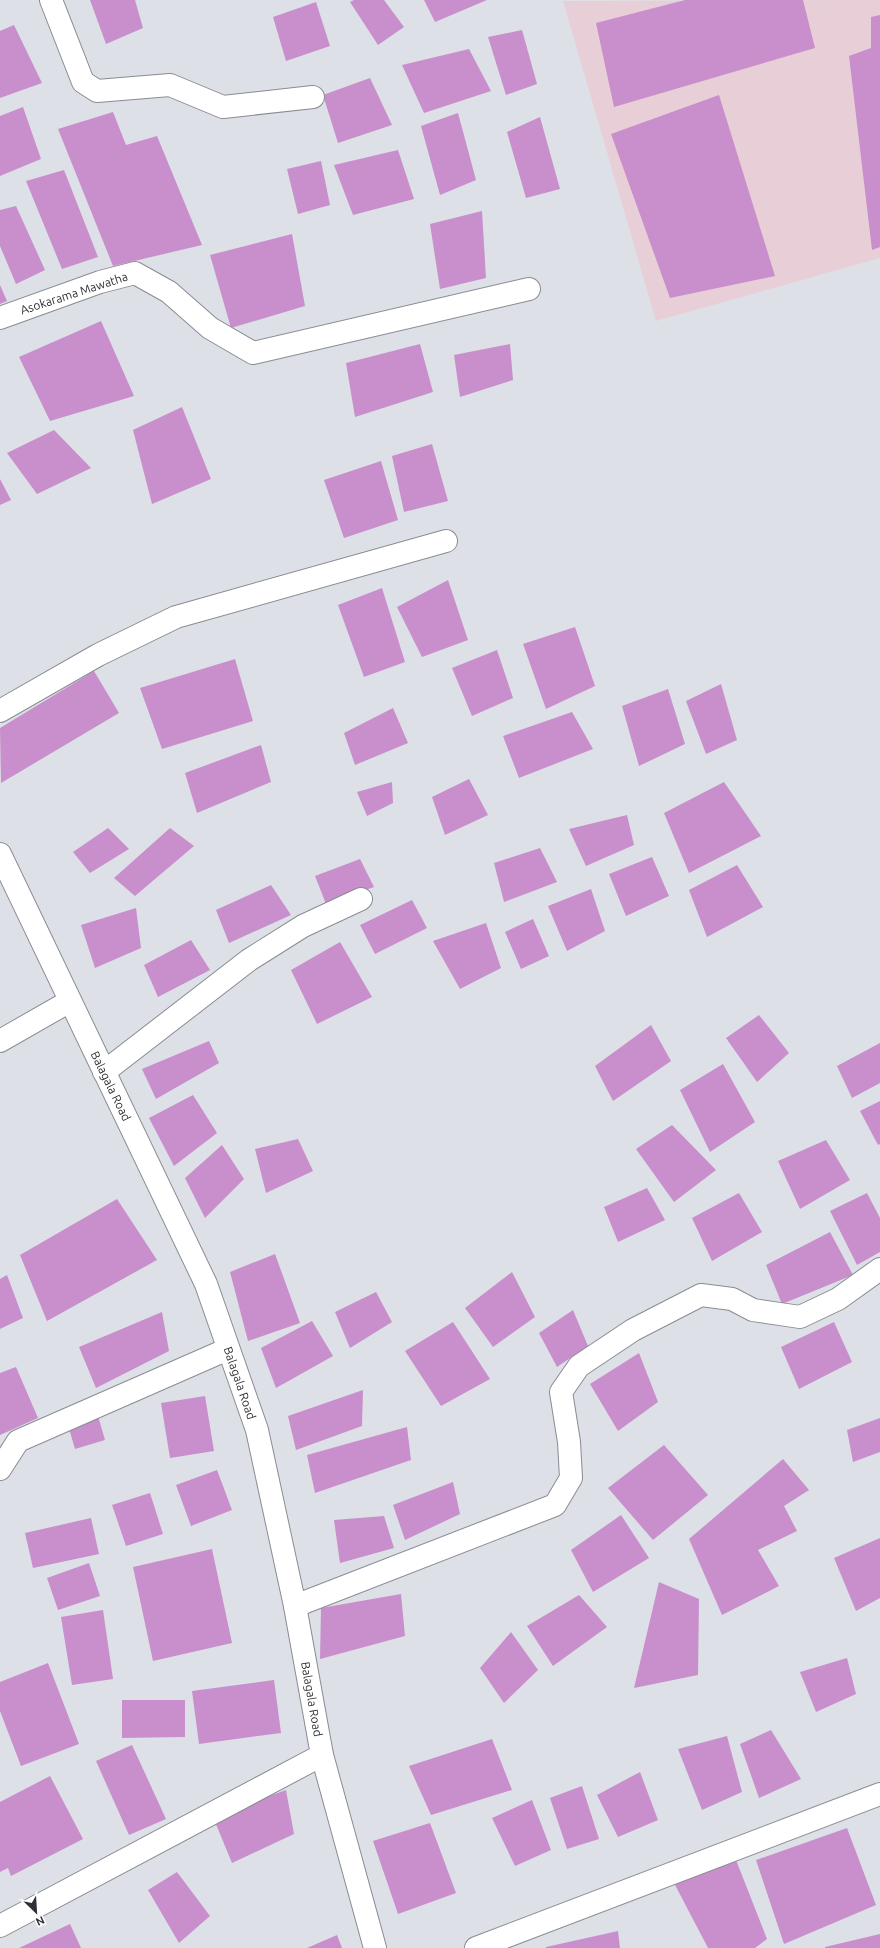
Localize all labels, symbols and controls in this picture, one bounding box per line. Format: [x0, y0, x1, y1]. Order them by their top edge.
street label: Asokarama Mawatha [19, 269, 129, 317]
street label: Balagala Road [89, 1049, 133, 1123]
street label: Balagala Road [221, 1345, 259, 1421]
street label: Balagala Road [299, 1660, 325, 1738]
north arrow [16, 1892, 56, 1932]
text: N [34, 1914, 46, 1928]

